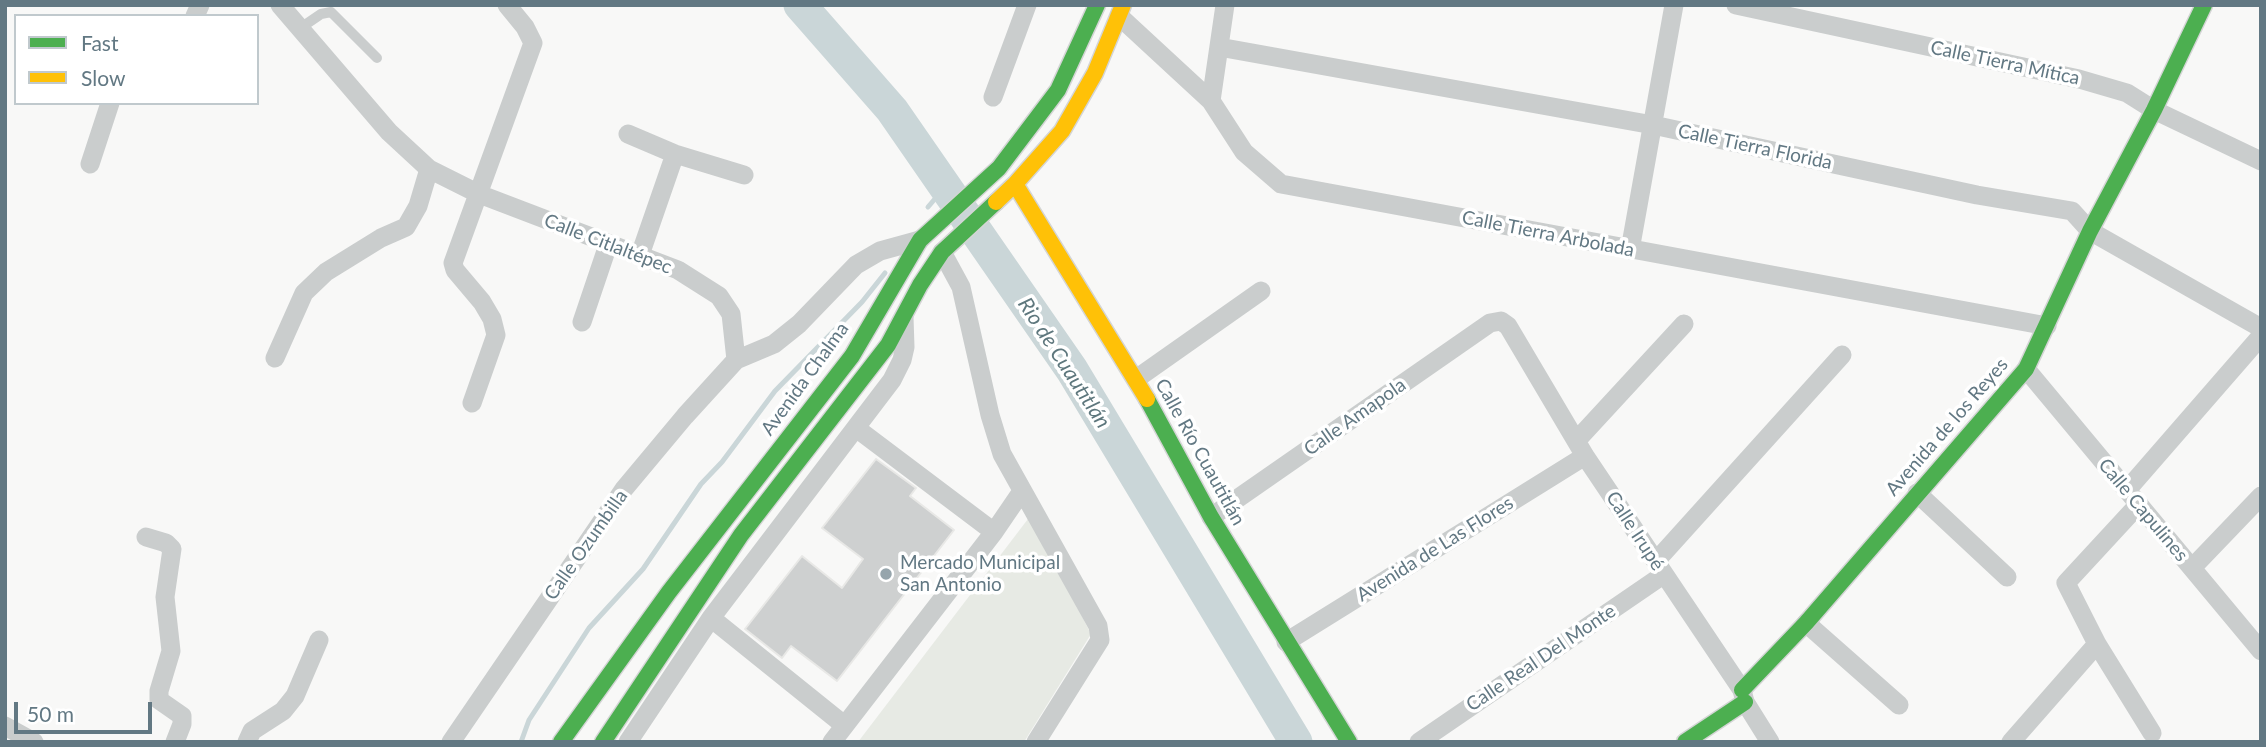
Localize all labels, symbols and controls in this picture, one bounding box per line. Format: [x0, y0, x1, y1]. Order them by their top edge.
legend [14, 14, 259, 105]
text: Fast [81, 30, 118, 55]
street label: Calle Tierra Mítica [1928, 36, 2082, 90]
text: Slow [81, 65, 125, 90]
street label: Calle Tierra Florida [1676, 120, 1834, 174]
street label: Calle Tierra Arbolada [1460, 206, 1636, 262]
street label: Calle Citlaltépec [541, 209, 675, 279]
water label: Rio de Cuautitlán [1012, 293, 1116, 433]
street label: Avenida Chalma [756, 318, 854, 440]
street label: Avenida de los Reyes [1881, 354, 2013, 500]
street label: Calle Amapola [1300, 373, 1410, 461]
street label: Calle Río Cuautitlán [1150, 375, 1250, 529]
street label: Calle Capulines [2093, 454, 2193, 566]
street label: Calle Ozumbilla [540, 485, 632, 605]
street label: Calle Irupé [1601, 487, 1669, 575]
street label: Avenida de Las Flores [1353, 492, 1517, 606]
place label: Mercado Municipal San Antonio [900, 552, 1060, 596]
marker: Mercado Municipal San Antonio [878, 566, 894, 582]
street label: Calle Real Del Monte [1462, 600, 1620, 716]
scale bar [18, 688, 156, 732]
text: 50 m [27, 701, 74, 726]

